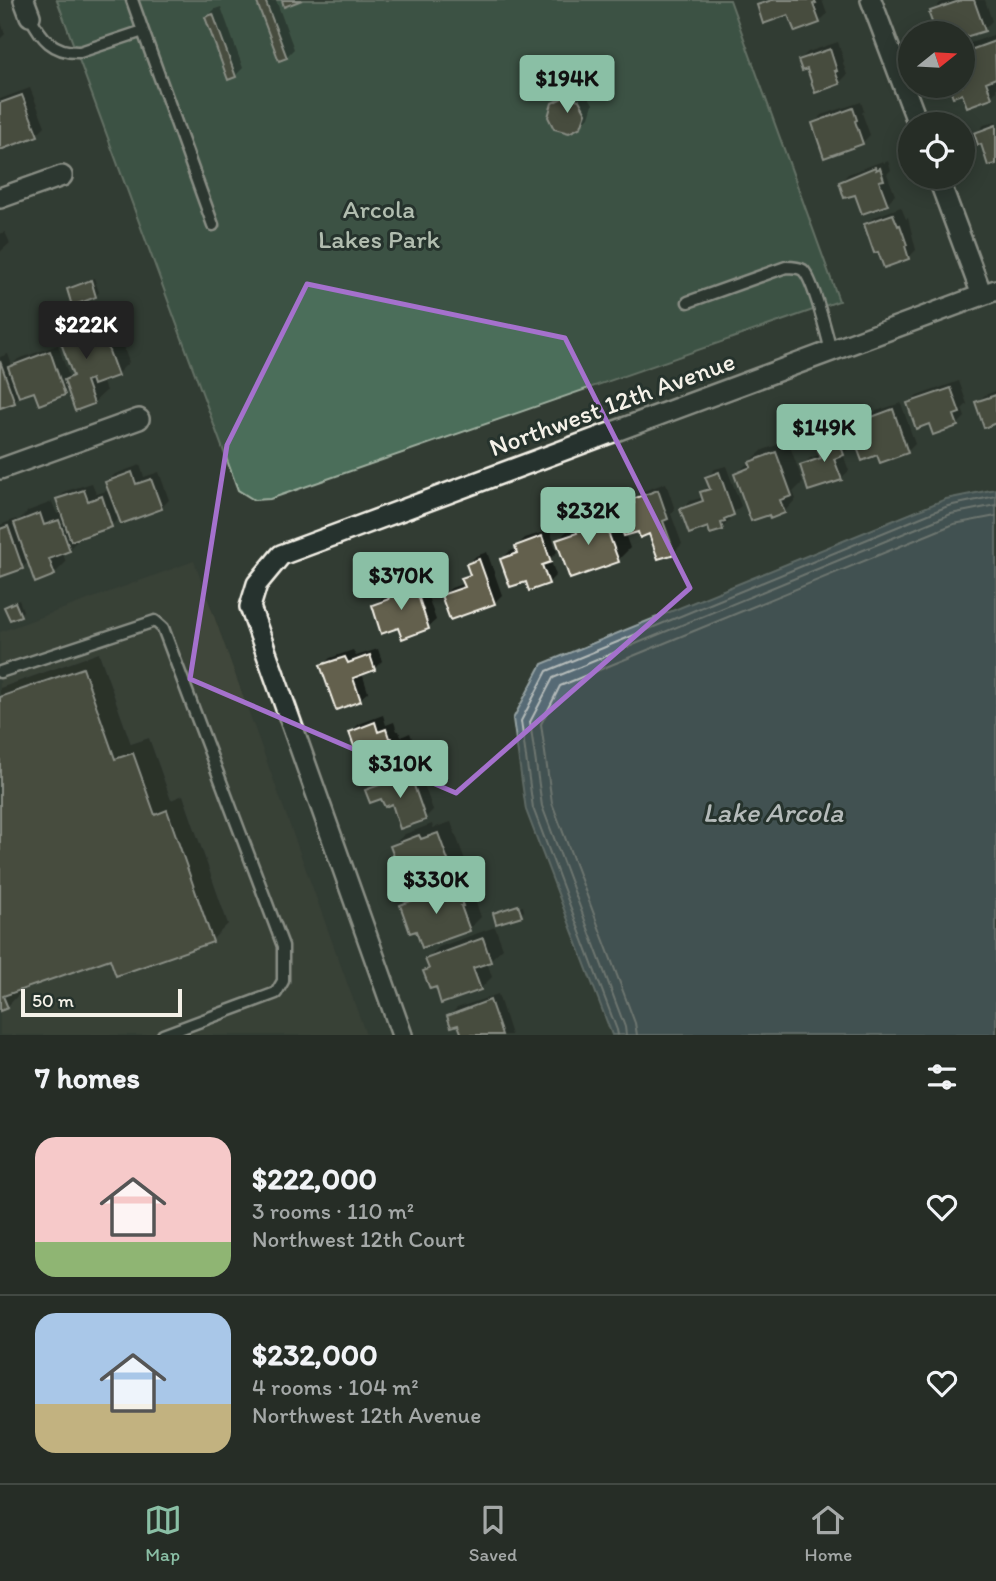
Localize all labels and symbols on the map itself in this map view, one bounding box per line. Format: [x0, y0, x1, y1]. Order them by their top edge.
north arrow [898, 21, 975, 98]
pin: $194K [518, 55, 616, 115]
park label: Arcola Lakes Park [318, 193, 441, 255]
pin: $222K [37, 302, 135, 361]
street label: Northwest 12th Avenue [485, 345, 739, 463]
pin: $149K [775, 405, 873, 464]
pin: $232K [539, 488, 637, 547]
pin: $370K [352, 552, 450, 612]
pin: $310K [351, 740, 449, 800]
water label: Lake Arcola [702, 795, 844, 829]
pin: $330K [387, 856, 485, 916]
scale bar [21, 986, 182, 1018]

